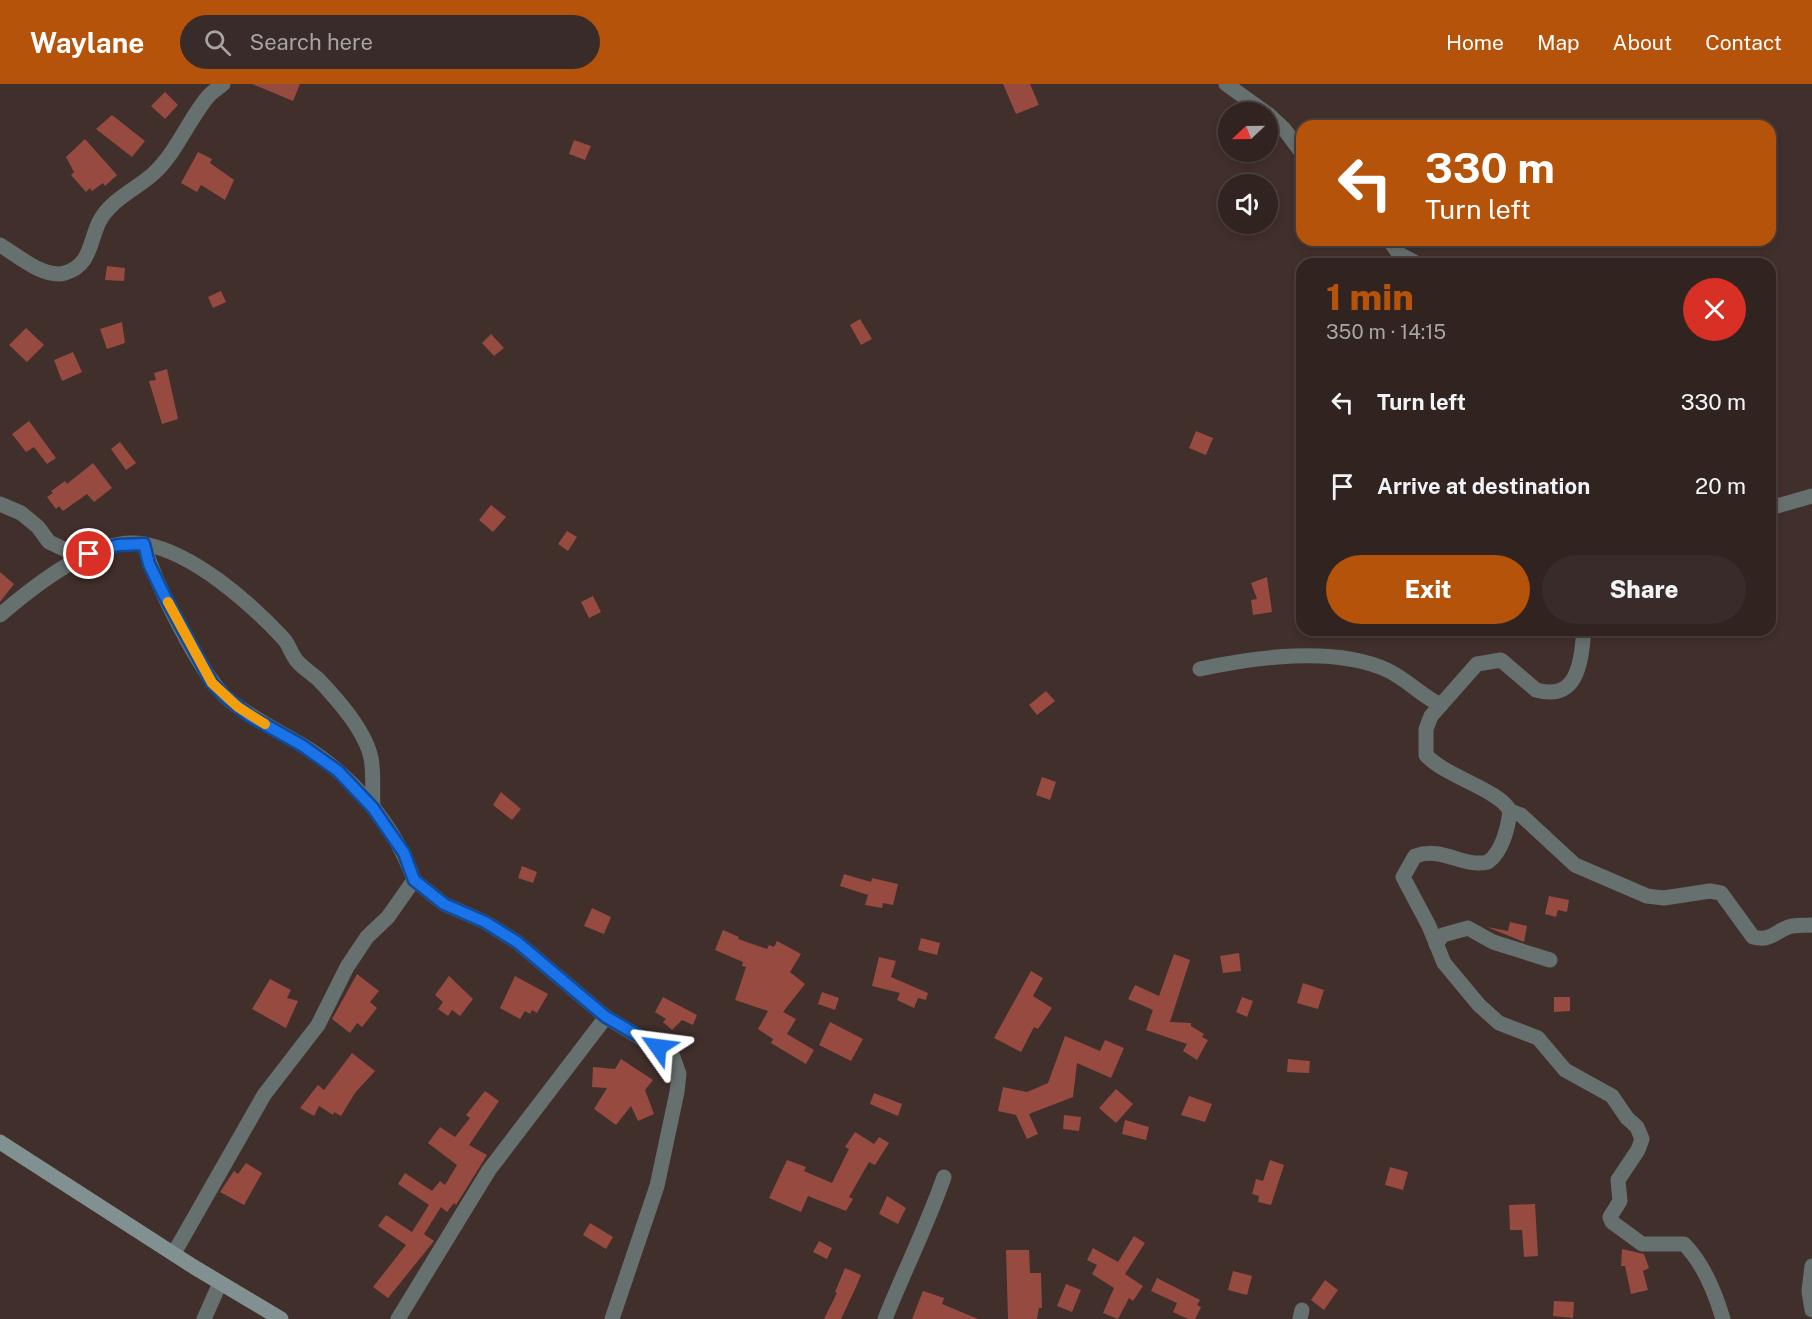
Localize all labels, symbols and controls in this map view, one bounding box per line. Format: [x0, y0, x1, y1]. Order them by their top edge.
search box [180, 15, 600, 69]
text: Waylane [30, 26, 144, 59]
icon: search [201, 26, 234, 59]
text: Search here [249, 29, 373, 55]
text: Home [1446, 30, 1504, 55]
text: Map [1537, 30, 1580, 55]
text: About [1613, 30, 1672, 55]
text: Contact [1705, 30, 1782, 55]
north arrow [1218, 102, 1278, 162]
map controls [1218, 102, 1278, 234]
text: 330 m [1425, 143, 1555, 192]
icon: left [1326, 144, 1404, 222]
button: sound [1218, 174, 1278, 234]
text: Turn left [1425, 193, 1531, 225]
text: 1 min [1326, 276, 1414, 318]
button: close [1683, 278, 1746, 341]
text: 350 m · 14:15 [1326, 320, 1446, 344]
icon: left [1326, 386, 1359, 419]
text: Turn left [1377, 389, 1466, 415]
text: 330 m [1681, 389, 1746, 415]
icon: arrive [1326, 470, 1359, 503]
text: Arrive at destination [1377, 473, 1590, 499]
text: 20 m [1695, 473, 1746, 499]
pin [63, 528, 114, 579]
icon: arrive [72, 537, 105, 570]
button: Exit [1326, 555, 1530, 624]
button: Share [1542, 555, 1746, 624]
position arrow [626, 1015, 690, 1079]

